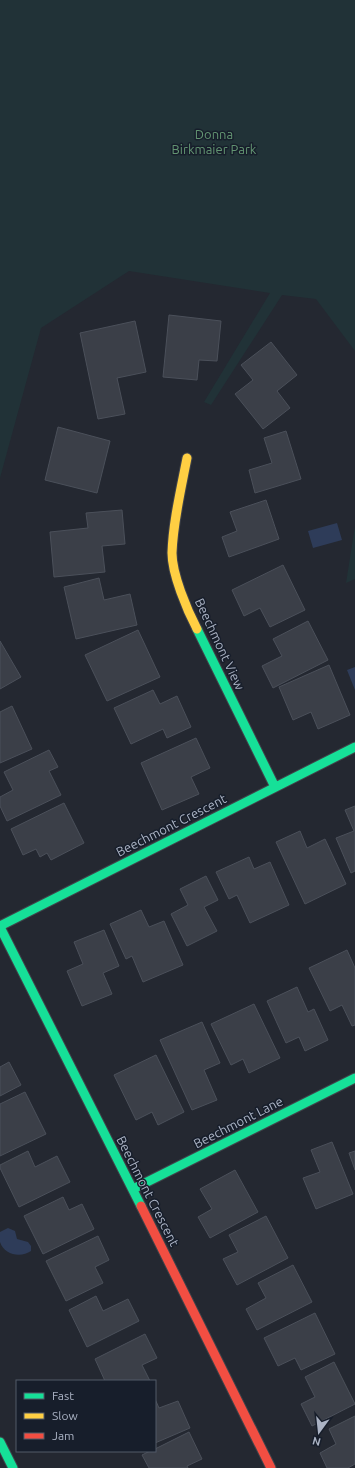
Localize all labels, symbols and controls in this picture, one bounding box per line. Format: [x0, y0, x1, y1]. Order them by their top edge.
park label: Donna Birkmaier Park [172, 127, 257, 156]
street label: Beechmont View [193, 596, 247, 692]
street label: Beechmont Crescent [114, 791, 228, 859]
street label: Beechmont Lane [191, 1093, 285, 1151]
street label: Beechmont Crescent [114, 1134, 182, 1248]
legend [16, 1380, 156, 1452]
text: Fast [52, 1389, 74, 1402]
text: Slow [52, 1409, 78, 1422]
north arrow [299, 1412, 339, 1452]
text: Jam [52, 1429, 74, 1442]
text: N [311, 1435, 322, 1449]

